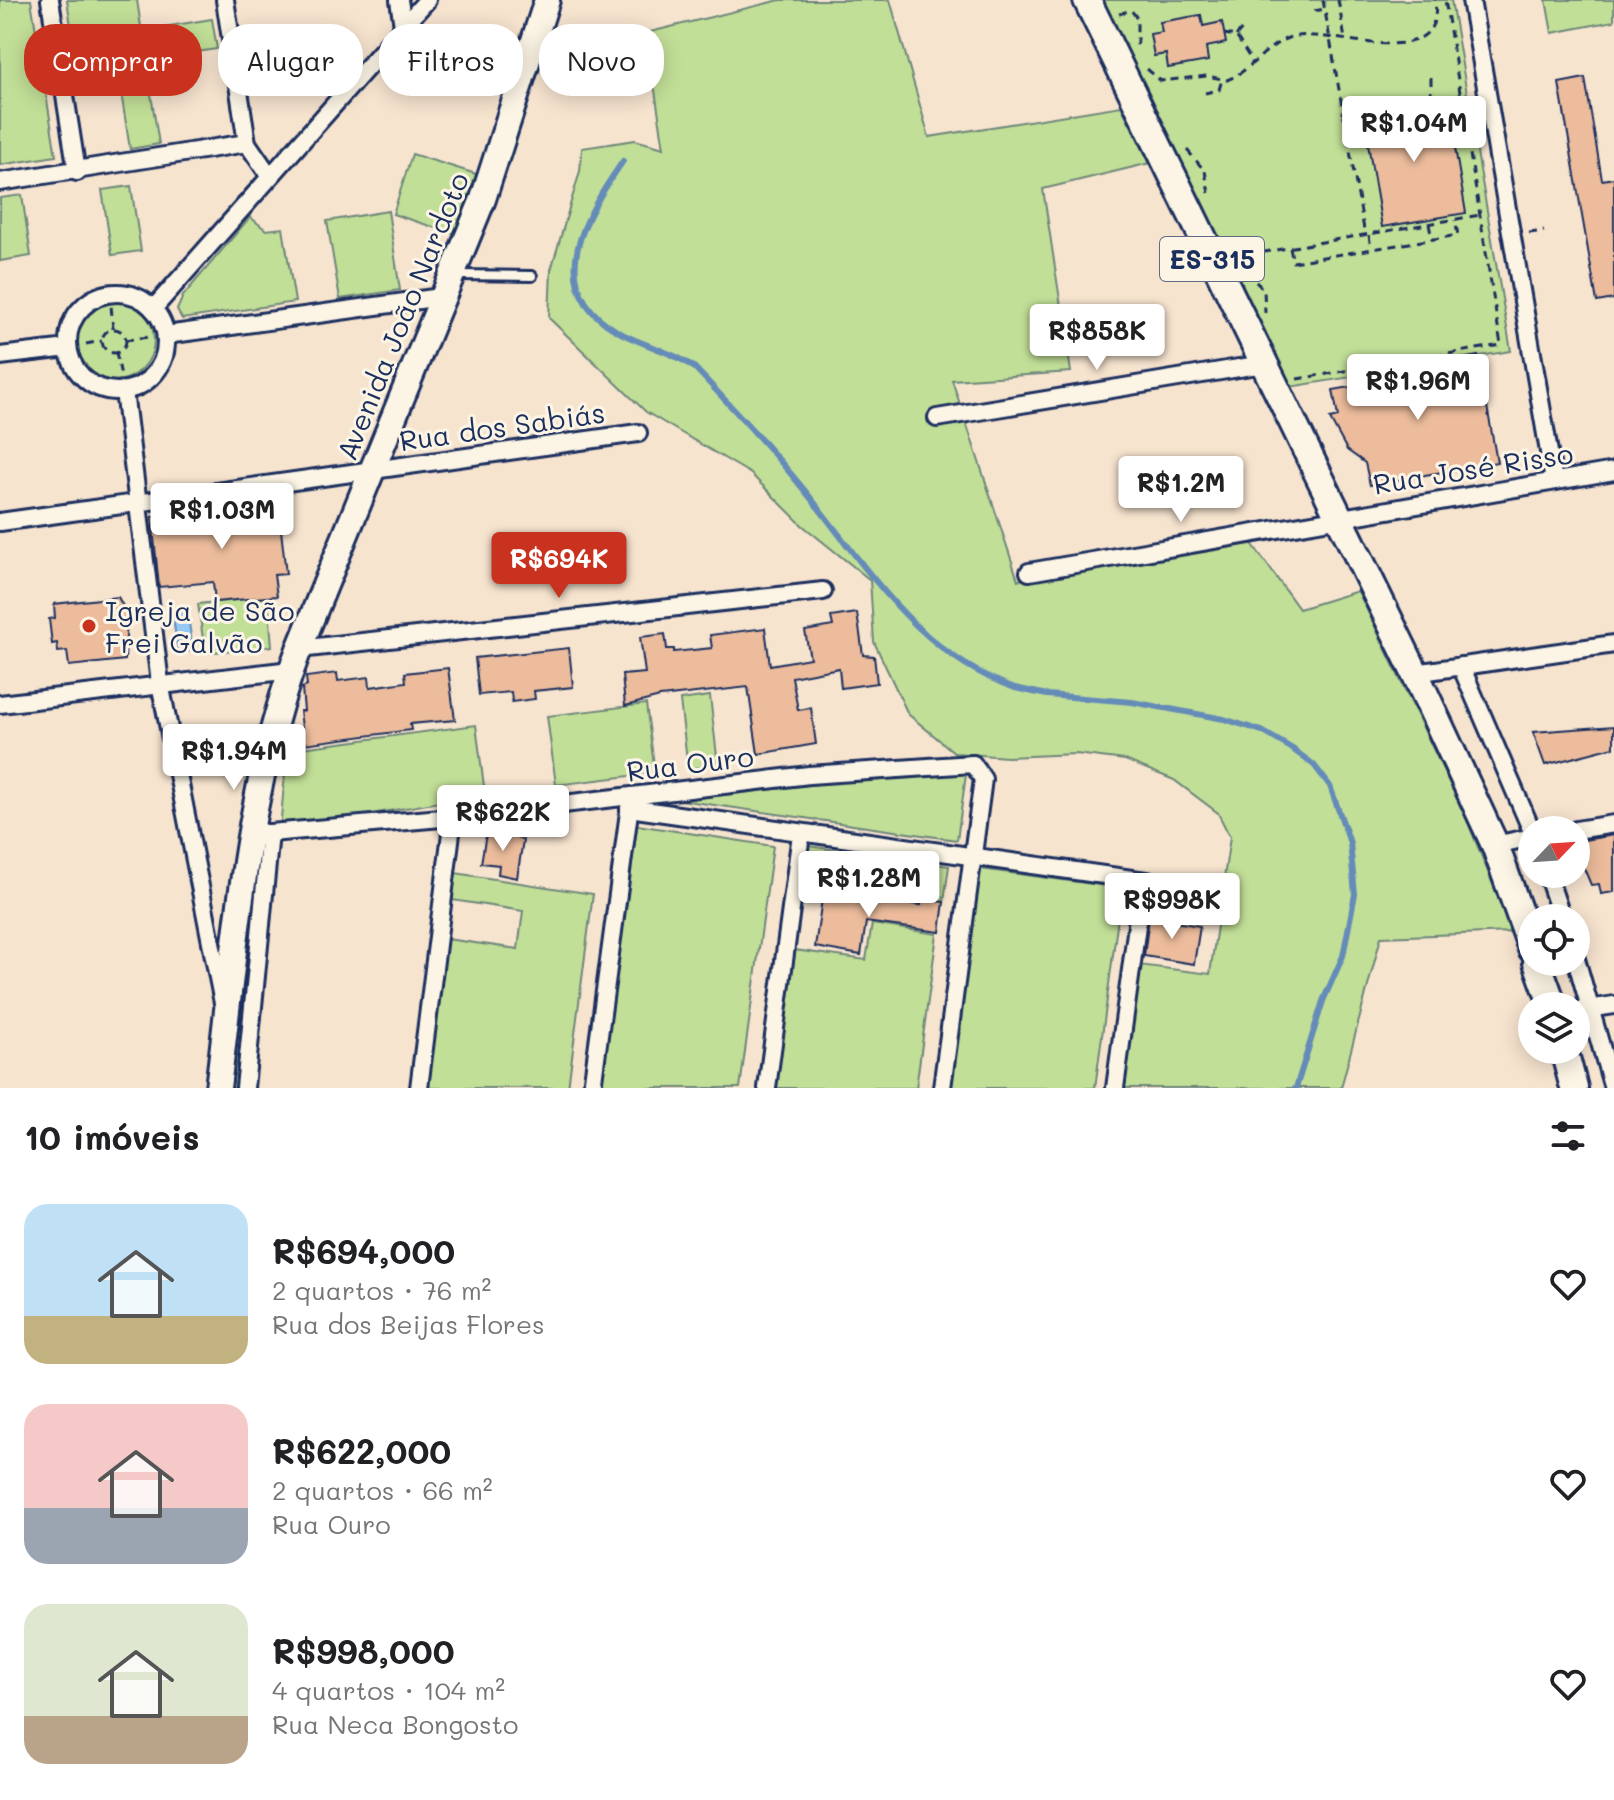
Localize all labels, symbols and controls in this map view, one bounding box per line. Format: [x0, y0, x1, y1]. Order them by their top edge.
chip: Comprar [24, 24, 202, 96]
chip: Alugar [218, 24, 363, 96]
chip: Filtros [379, 24, 523, 96]
chip: Novo [539, 24, 664, 96]
pin: R$1.04M [1340, 96, 1488, 164]
text: R$1.04M [1360, 105, 1468, 139]
street label: Avenida João Nardoto [328, 167, 476, 465]
road number: ES-315 [1160, 237, 1264, 281]
pin: R$858K [1032, 304, 1162, 372]
text: R$858K [1048, 313, 1146, 347]
pin: R$1.96M [1344, 354, 1492, 422]
text: R$1.96M [1365, 363, 1471, 397]
street label: Rua dos Sabiás [397, 394, 607, 458]
street label: Rua José Risso [1370, 434, 1576, 502]
pin: R$1.2M [1116, 456, 1246, 524]
text: R$1.2M [1136, 465, 1226, 499]
pin: R$1.03M [148, 483, 296, 551]
text: R$1.03M [169, 492, 275, 526]
pin: R$694K [494, 532, 624, 600]
text: R$694K [509, 541, 609, 575]
place label: Igreja de São Frei Galvão [105, 592, 295, 660]
marker: Igreja de São Frei Galvão [80, 617, 98, 635]
pin: R$1.94M [160, 724, 308, 792]
text: R$1.94M [181, 733, 287, 767]
street label: Rua Ouro [624, 737, 756, 789]
pin: R$622K [438, 785, 568, 853]
text: R$622K [455, 794, 551, 828]
north arrow [1518, 816, 1590, 888]
map controls [1518, 816, 1590, 1064]
pin: R$1.28M [795, 851, 943, 919]
text: R$1.28M [816, 860, 922, 894]
pin: R$998K [1107, 873, 1237, 941]
text: R$998K [1123, 882, 1221, 916]
button: locate [1518, 904, 1590, 976]
button: layers [1518, 992, 1590, 1064]
text: 10 imóveis [24, 1114, 200, 1159]
icon: filters [1546, 1114, 1590, 1158]
text: R$694,000 [272, 1228, 455, 1273]
icon: home [88, 1236, 184, 1332]
icon: heart [1546, 1262, 1590, 1306]
text: 2 quartos · 76 m² [272, 1273, 491, 1307]
text: Rua dos Beijas Flores [272, 1307, 545, 1341]
text: R$622,000 [272, 1428, 451, 1473]
icon: home [88, 1436, 184, 1532]
icon: heart [1546, 1462, 1590, 1506]
text: 2 quartos · 66 m² [272, 1473, 493, 1507]
text: Rua Ouro [272, 1507, 391, 1541]
text: R$998,000 [272, 1628, 455, 1673]
icon: home [88, 1636, 184, 1732]
icon: heart [1546, 1662, 1590, 1706]
text: 4 quartos · 104 m² [272, 1673, 505, 1707]
text: Rua Neca Bongosto [272, 1707, 518, 1741]

